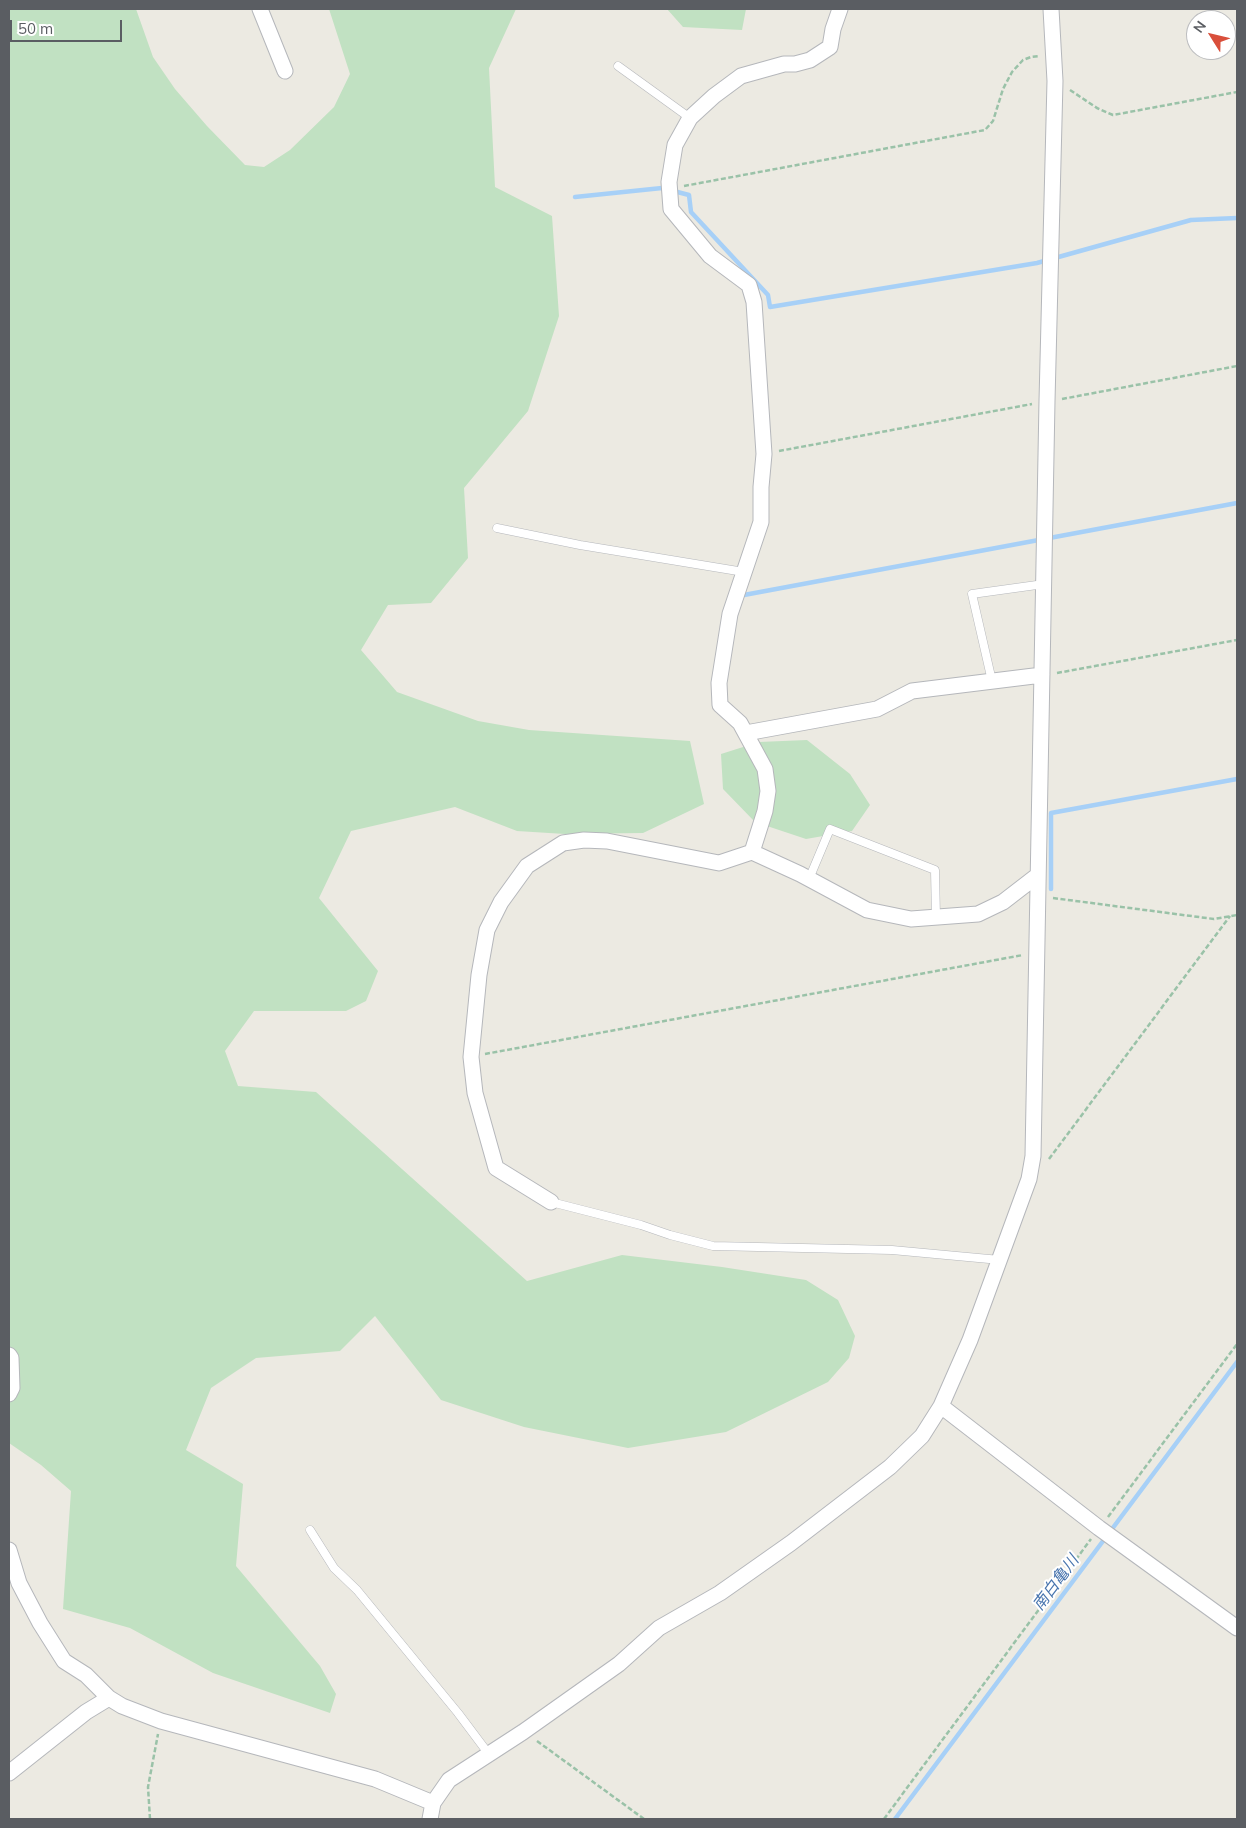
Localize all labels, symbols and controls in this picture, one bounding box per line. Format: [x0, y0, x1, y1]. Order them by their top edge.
scale bar [12, 10, 125, 42]
north arrow [1186, 10, 1236, 60]
text: N [1189, 17, 1210, 36]
text: 50 m [18, 19, 53, 38]
water label: 南白亀川 [1029, 1552, 1083, 1614]

